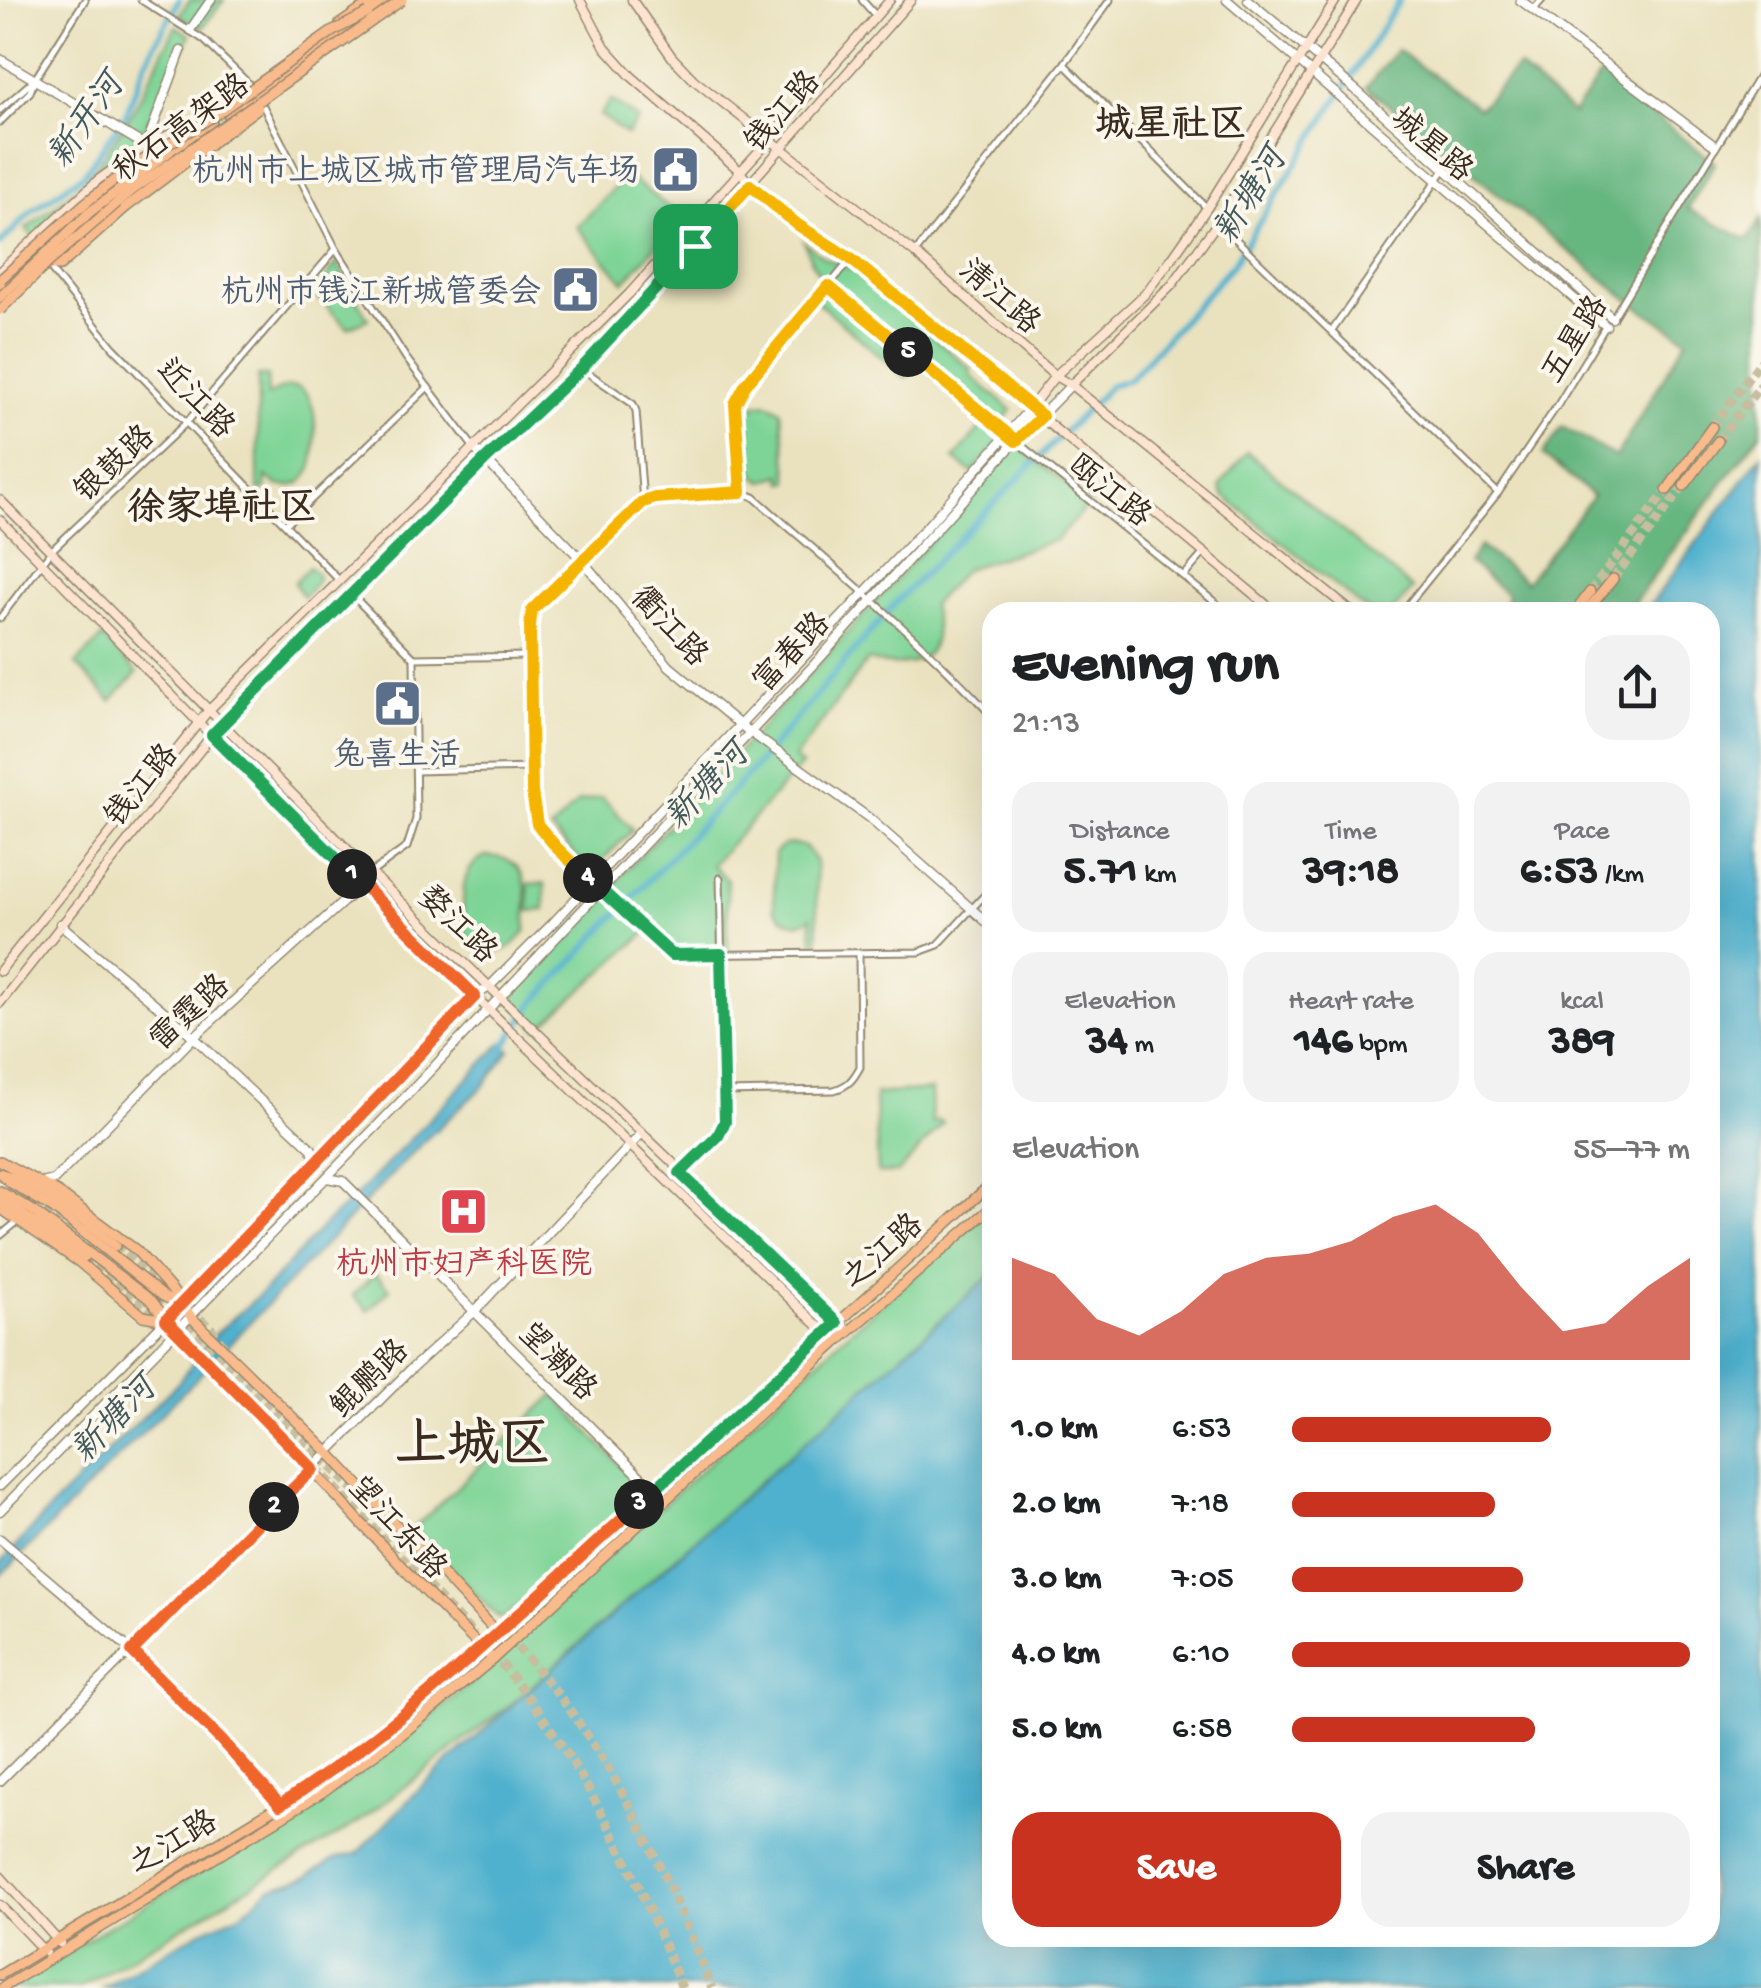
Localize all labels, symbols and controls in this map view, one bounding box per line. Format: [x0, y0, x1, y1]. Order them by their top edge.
water label: 新开河 [41, 63, 138, 177]
street label: 钱江路 [737, 63, 831, 162]
street label: 秋石高架路 [106, 66, 259, 192]
street label: 城星路 [1381, 100, 1480, 192]
district label: 城星社区 [1095, 103, 1247, 150]
water label: 新塘河 [1206, 136, 1301, 252]
public building icon: 杭州市上城区城市管理局汽车场 [649, 143, 701, 195]
place label: 杭州市上城区城市管理局汽车场 [192, 153, 640, 193]
pin [653, 204, 738, 289]
icon: arrive [668, 219, 723, 274]
street label: 清江路 [949, 251, 1048, 345]
public building icon: 杭州市钱江新城管委会 [550, 264, 602, 316]
place label: 杭州市钱江新城管委会 [221, 274, 541, 314]
street label: 五星路 [1534, 289, 1619, 391]
pin: 5 [883, 327, 933, 377]
text: 5 [901, 335, 915, 368]
street label: 近江路 [146, 351, 242, 448]
street label: 银鼓路 [67, 418, 164, 512]
street label: 瓯江路 [1059, 446, 1158, 538]
district label: 徐家埠社区 [127, 486, 317, 533]
street label: 衢江路 [621, 579, 715, 676]
street label: 富春路 [746, 605, 840, 702]
button: share [1585, 635, 1690, 740]
text: Evening run [1012, 636, 1279, 700]
public building icon: 兔喜生活 [371, 677, 423, 729]
text: 21:13 [1012, 706, 1080, 744]
water label: 新塘河 [657, 730, 763, 840]
street label: 钱江路 [97, 737, 189, 836]
place label: 兔喜生活 [333, 737, 461, 777]
text: Distance [1071, 816, 1169, 849]
text: Time [1325, 816, 1377, 849]
text: Pace [1555, 816, 1609, 849]
pin: 1 [327, 849, 377, 899]
text: 5.71 [1063, 849, 1138, 898]
text: 39:18 [1303, 849, 1399, 898]
text: 6:53 [1520, 849, 1598, 898]
pin: 4 [563, 853, 613, 903]
text: 1 [346, 857, 358, 890]
text: km [1138, 859, 1177, 892]
text: /km [1598, 859, 1644, 892]
text: 4 [581, 861, 595, 894]
street label: 婺江路 [408, 878, 505, 974]
street label: 雷霆路 [142, 967, 239, 1061]
text: Elevation [1064, 986, 1176, 1019]
text: Heart rate [1288, 986, 1414, 1019]
text: kcal [1560, 986, 1604, 1019]
text: 34 [1086, 1019, 1128, 1068]
text: 146 [1294, 1019, 1353, 1068]
text: 389 [1549, 1019, 1615, 1068]
text: m [1128, 1029, 1154, 1062]
text: bpm [1353, 1029, 1408, 1062]
text: Elevation [1012, 1132, 1139, 1170]
text: 55–77 m [1573, 1132, 1690, 1170]
hospital icon: 杭州市妇产科医院 [438, 1186, 490, 1238]
street label: 之江路 [835, 1206, 933, 1300]
place label: 杭州市妇产科医院 [336, 1246, 592, 1286]
street label: 望潮路 [508, 1315, 604, 1411]
street label: 鲲鹏路 [323, 1332, 419, 1428]
water label: 新塘河 [63, 1365, 171, 1474]
text: 1.0 km [1012, 1411, 1098, 1449]
text: 6:53 [1172, 1411, 1232, 1449]
district label: 上城区 [395, 1416, 551, 1480]
street label: 望江东路 [338, 1468, 454, 1589]
pin: 3 [614, 1479, 664, 1529]
pin: 2 [249, 1482, 299, 1532]
text: 2.0 km [1012, 1486, 1100, 1524]
text: 7:18 [1172, 1486, 1229, 1524]
text: 3 [632, 1487, 646, 1520]
text: 2 [267, 1490, 281, 1523]
text: 3.0 km [1012, 1561, 1101, 1599]
text: 7:05 [1172, 1561, 1234, 1599]
text: 4.0 km [1012, 1636, 1100, 1674]
text: 6:10 [1172, 1636, 1229, 1674]
text: 5.0 km [1012, 1711, 1102, 1749]
text: 6:58 [1172, 1711, 1233, 1749]
street label: 之江路 [123, 1803, 226, 1886]
button: Save [1012, 1812, 1341, 1927]
button: Share [1361, 1812, 1690, 1927]

